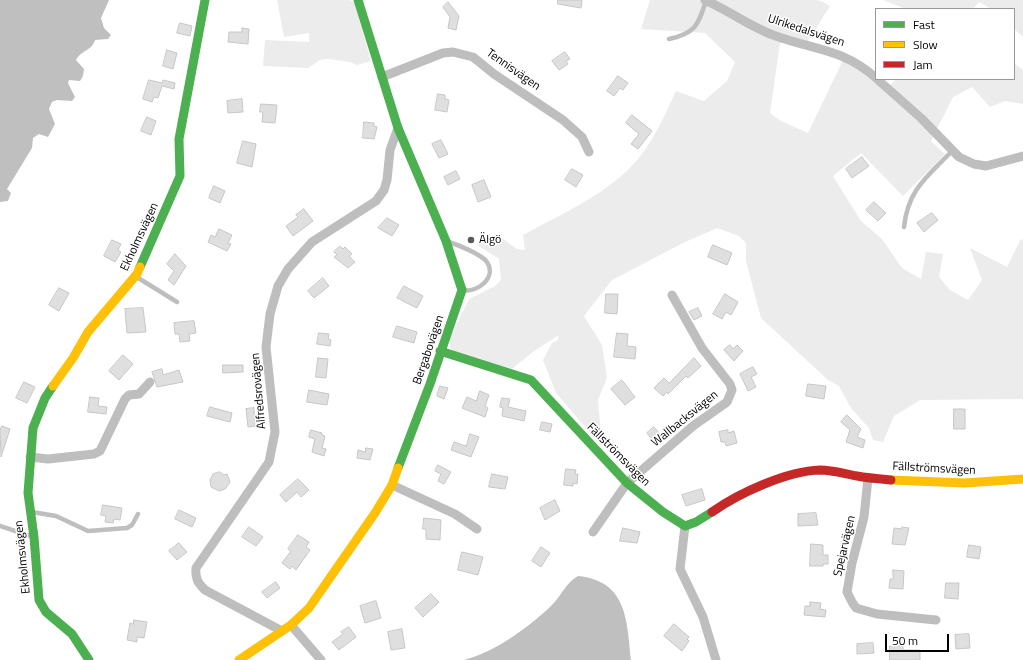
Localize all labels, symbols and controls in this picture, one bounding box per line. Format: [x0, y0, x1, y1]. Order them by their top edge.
legend [875, 8, 1015, 80]
street label: Ulrikedalsvägen [766, 12, 846, 50]
text: Fast [913, 15, 935, 34]
text: Slow [913, 35, 938, 54]
street label: Tennisvägen [483, 46, 543, 94]
text: Jam [913, 55, 933, 74]
street label: Ekholmsvägen [118, 201, 162, 273]
place label: Älgö [479, 233, 501, 247]
marker: Älgö [466, 235, 476, 245]
street label: Bergabovägen [410, 313, 448, 387]
street label: Alfredsrovägen [248, 352, 270, 430]
street label: Wallbacksvägen [649, 388, 721, 450]
street label: Fällströmsvägen [583, 420, 653, 490]
street label: Fällströmsvägen [892, 460, 976, 478]
street label: Spejarvägen [831, 514, 859, 578]
street label: Ekholmsvägen [12, 520, 34, 594]
scale bar [887, 626, 951, 652]
text: 50 m [892, 631, 918, 650]

